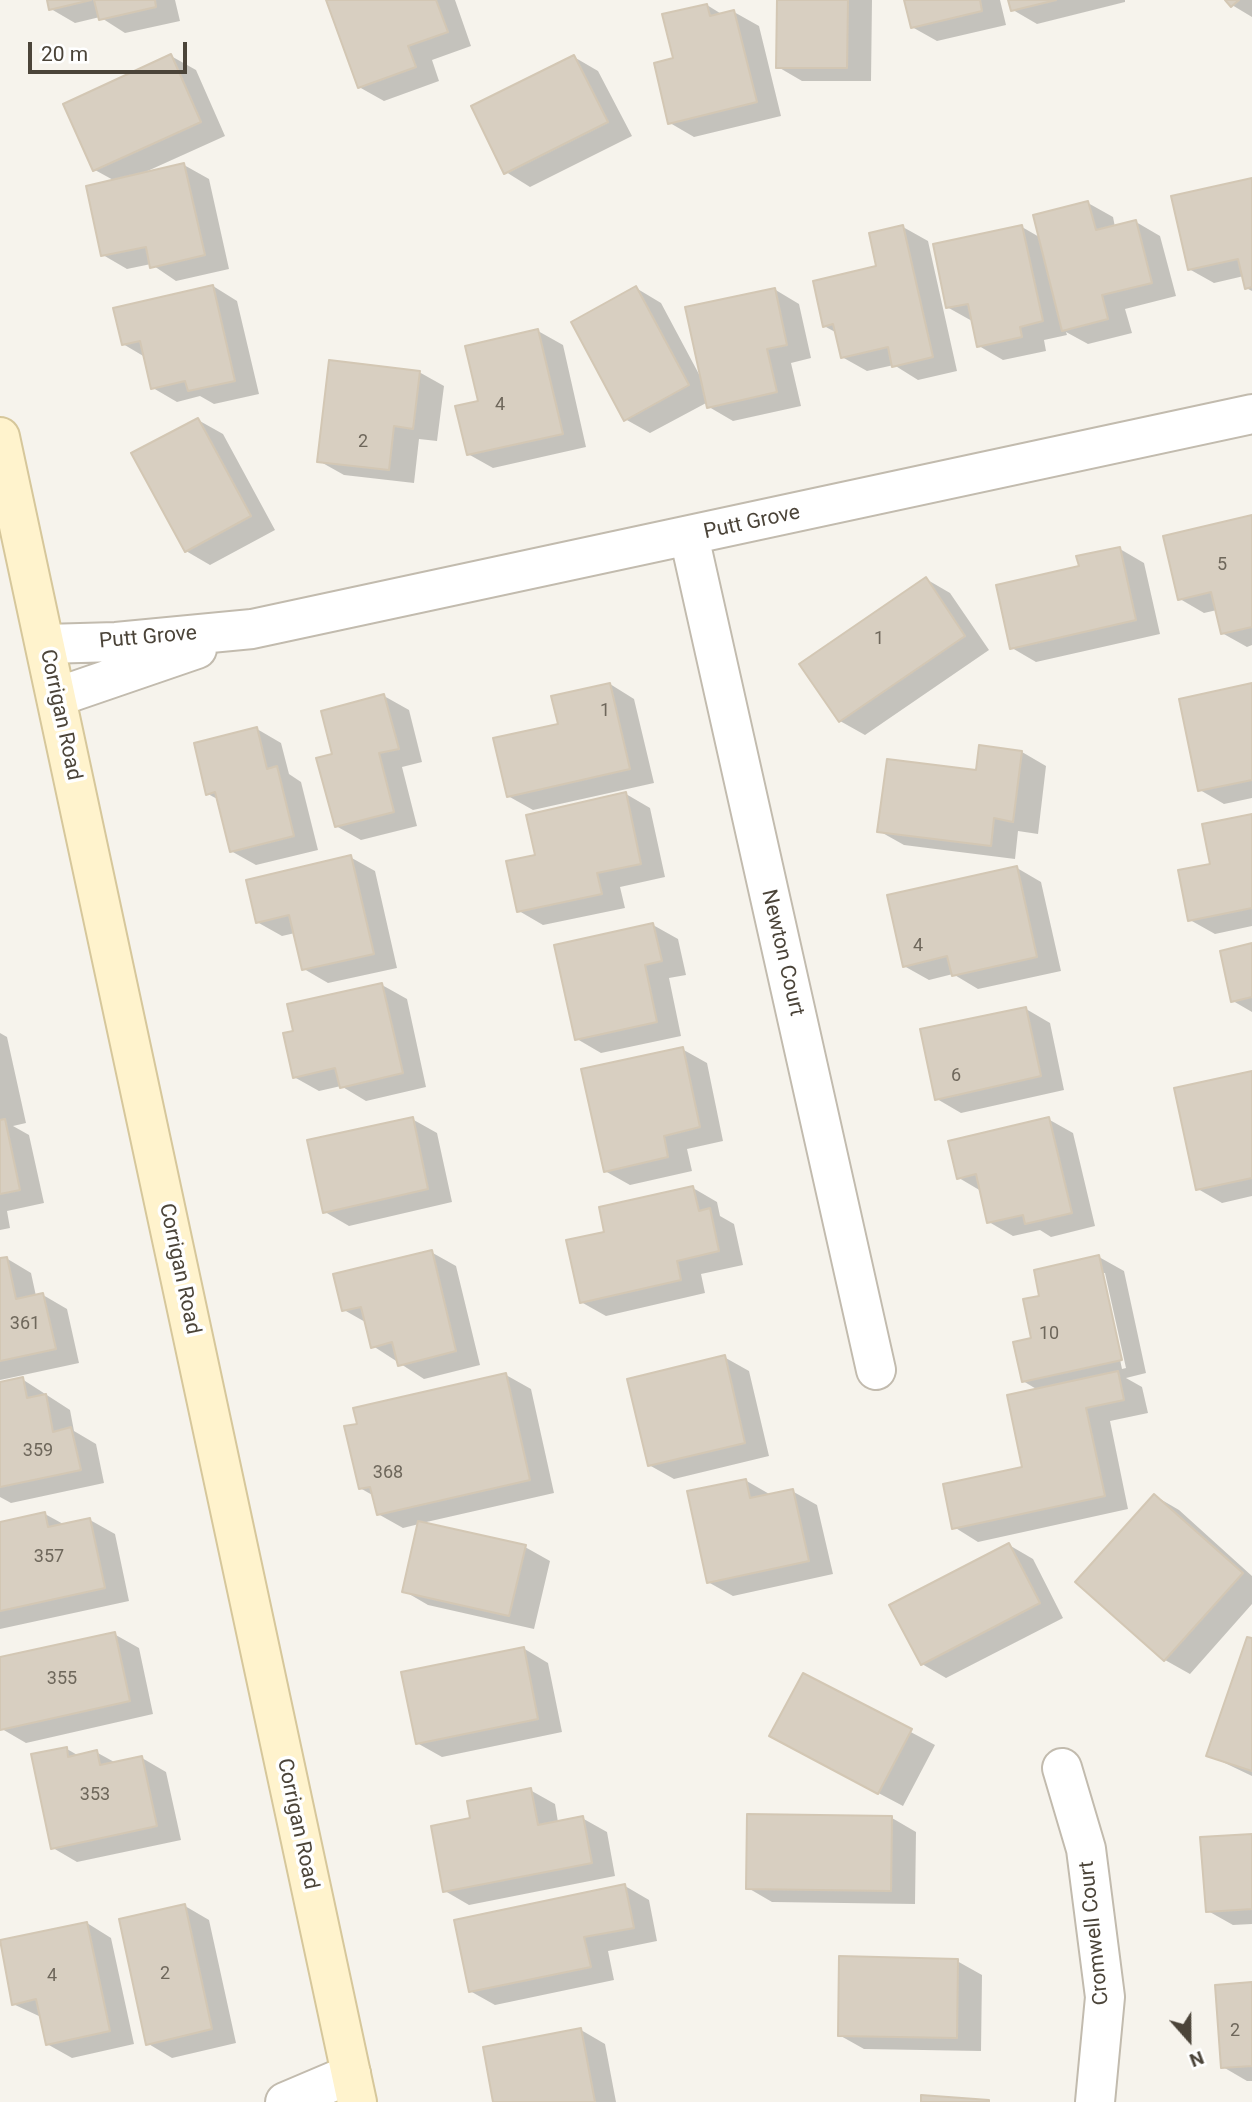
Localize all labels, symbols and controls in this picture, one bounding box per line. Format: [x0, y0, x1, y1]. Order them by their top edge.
scale bar [32, 28, 191, 72]
text: 20 m [41, 42, 88, 66]
house number: 4 [495, 394, 505, 416]
house number: 2 [358, 431, 368, 453]
street label: Putt Grove [701, 500, 803, 546]
house number: 5 [1217, 554, 1227, 576]
street label: Putt Grove [98, 621, 198, 655]
house number: 1 [874, 628, 884, 650]
street label: Corrigan Road [34, 647, 86, 783]
house number: 1 [600, 700, 610, 722]
street label: Newton Court [755, 887, 809, 1019]
house number: 4 [913, 935, 923, 957]
house number: 6 [951, 1065, 961, 1087]
street label: Corrigan Road [153, 1201, 205, 1337]
house number: 361 [10, 1313, 40, 1335]
house number: 10 [1039, 1323, 1059, 1345]
house number: 359 [23, 1440, 53, 1462]
house number: 368 [373, 1462, 403, 1484]
house number: 357 [34, 1546, 64, 1568]
house number: 355 [47, 1668, 77, 1690]
street label: Corrigan Road [271, 1756, 323, 1892]
house number: 353 [80, 1784, 110, 1806]
street label: Cromwell Court [1075, 1860, 1115, 2006]
house number: 2 [160, 1963, 170, 1985]
house number: 4 [47, 1965, 57, 1987]
north arrow [1154, 2004, 1224, 2074]
house number: 2 [1230, 2020, 1240, 2042]
text: N [1186, 2046, 1207, 2072]

